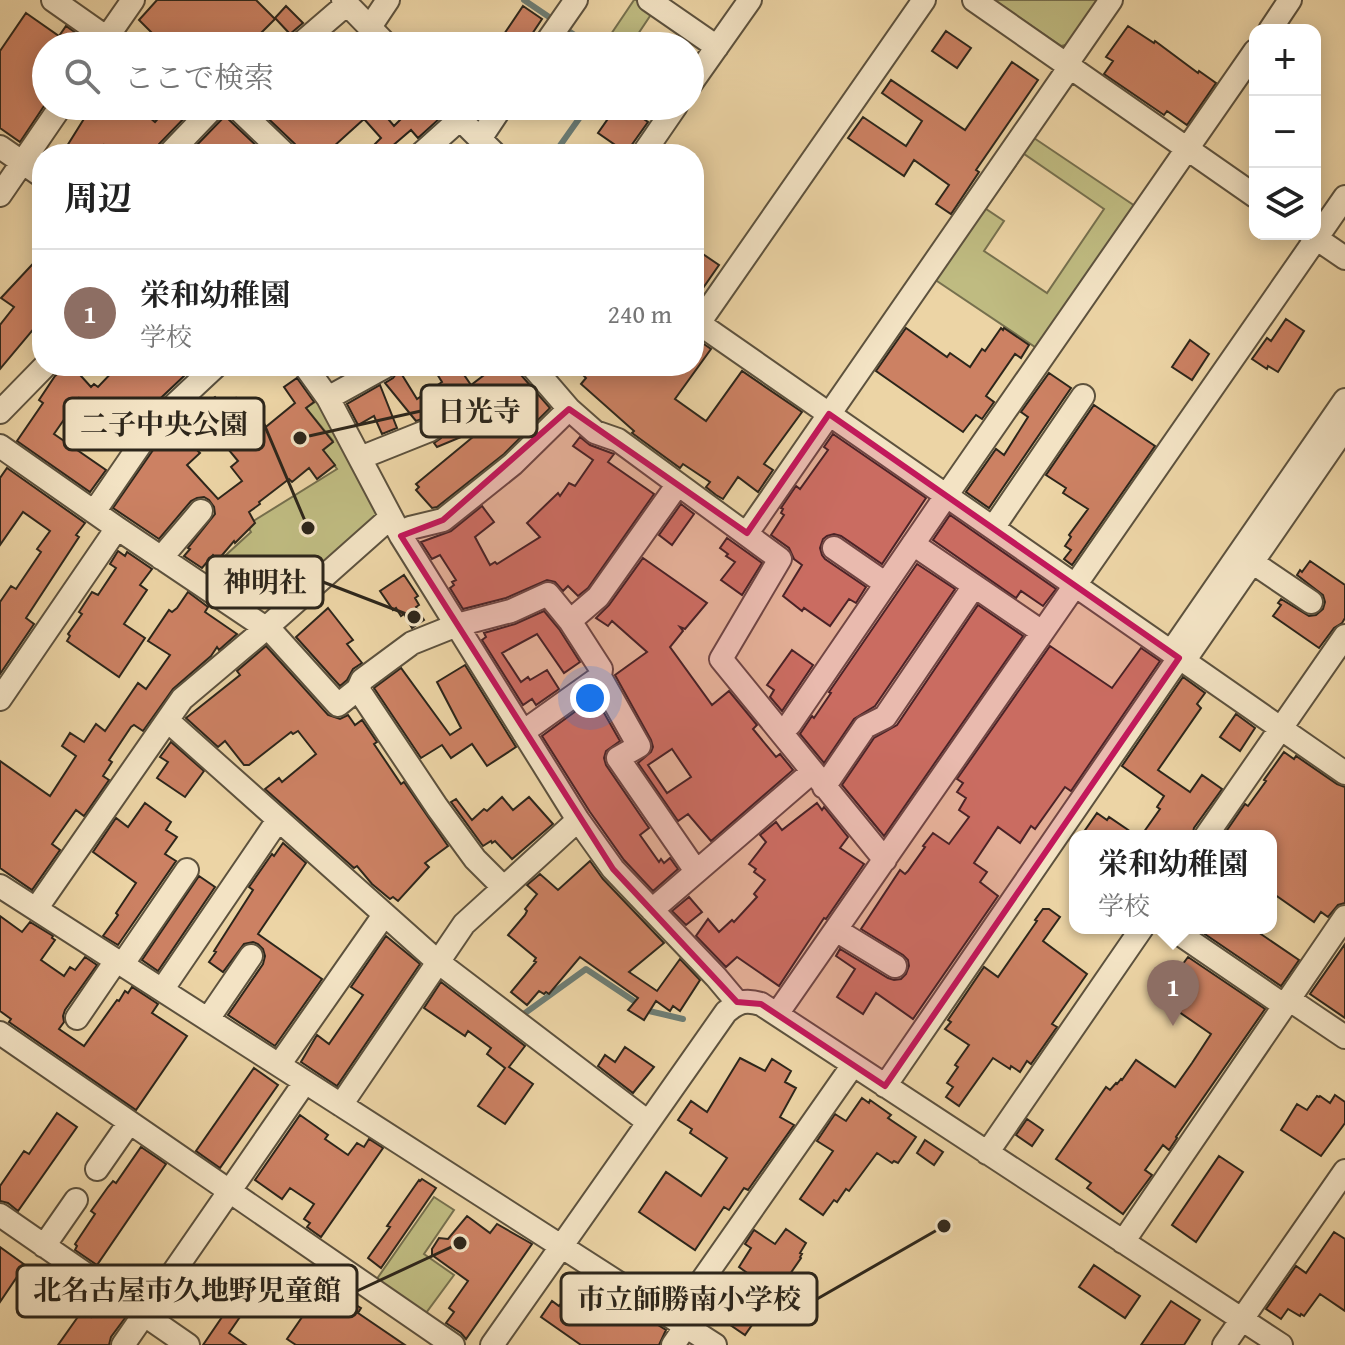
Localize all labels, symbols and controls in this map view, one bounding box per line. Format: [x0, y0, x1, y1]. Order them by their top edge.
map controls [1249, 24, 1321, 240]
button: + [1249, 24, 1321, 96]
search box [32, 32, 704, 120]
icon: search [60, 54, 104, 98]
text: ここで検索 [124, 55, 274, 99]
button: − [1249, 96, 1321, 168]
button: layers [1249, 168, 1321, 240]
text: 周辺 [64, 173, 132, 222]
text: 栄和幼稚園 [140, 272, 290, 316]
text: 1 [83, 294, 97, 333]
text: 240 m [607, 294, 672, 333]
text: 学校 [140, 317, 192, 356]
callout: 日光寺 [421, 385, 537, 437]
text: 日光寺 [437, 390, 521, 431]
callout: 二子中央公園 [64, 398, 264, 450]
text: 二子中央公園 [80, 403, 248, 444]
callout: 神明社 [207, 556, 323, 608]
text: 神明社 [223, 561, 307, 602]
your location [570, 678, 610, 718]
popup [1069, 830, 1277, 934]
text: 栄和幼稚園 [1098, 841, 1248, 885]
text: 学校 [1098, 886, 1150, 925]
pin: 1 [1147, 960, 1199, 1026]
callout: 北名古屋市久地野児童館 [17, 1265, 357, 1317]
text: 北名古屋市久地野児童館 [33, 1269, 341, 1310]
callout: 市立師勝南小学校 [561, 1273, 817, 1325]
text: 市立師勝南小学校 [577, 1278, 801, 1319]

